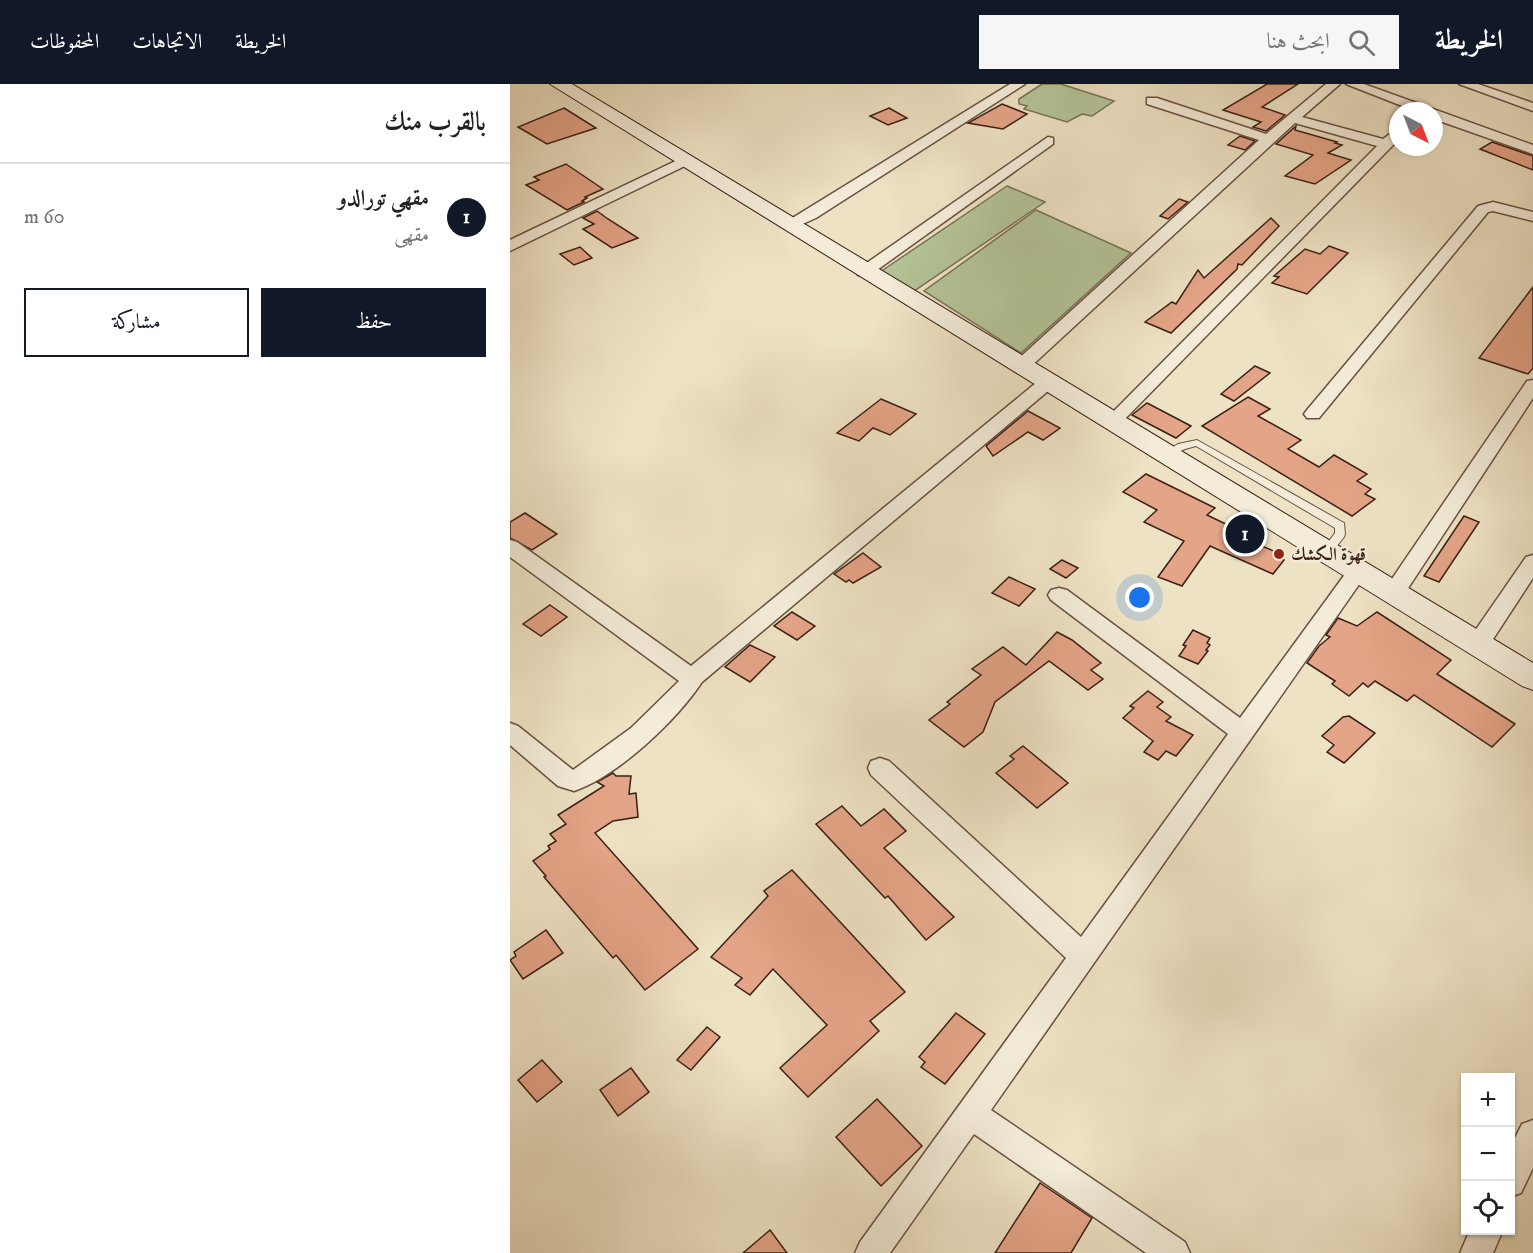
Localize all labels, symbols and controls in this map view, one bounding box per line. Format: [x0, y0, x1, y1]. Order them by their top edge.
search box [979, 15, 1399, 69]
text: الخريطة [1435, 23, 1503, 58]
icon: search [1345, 26, 1378, 59]
text: ابحث هنا [1266, 28, 1330, 55]
text: المحفوظات [30, 29, 99, 55]
text: الاتجاهات [132, 29, 202, 55]
text: الخريطة [235, 29, 286, 55]
north arrow [1389, 102, 1443, 156]
text: بالقرب منك [384, 106, 486, 139]
text: مقهي تورالدو [338, 185, 429, 212]
text: 60 m [24, 205, 65, 230]
text: 1 [463, 205, 470, 230]
text: مقهى [394, 223, 429, 248]
button: مشاركة [24, 288, 249, 357]
button: حفظ [261, 288, 486, 357]
pin: 1 [1226, 512, 1264, 556]
place label: قهوة الكشك [1291, 544, 1366, 566]
marker: قهوة الكشك [1272, 547, 1286, 561]
your location [1125, 583, 1154, 612]
map controls [1461, 1073, 1515, 1235]
button: + [1461, 1073, 1515, 1127]
button: − [1461, 1127, 1515, 1181]
button: locate [1461, 1181, 1515, 1235]

